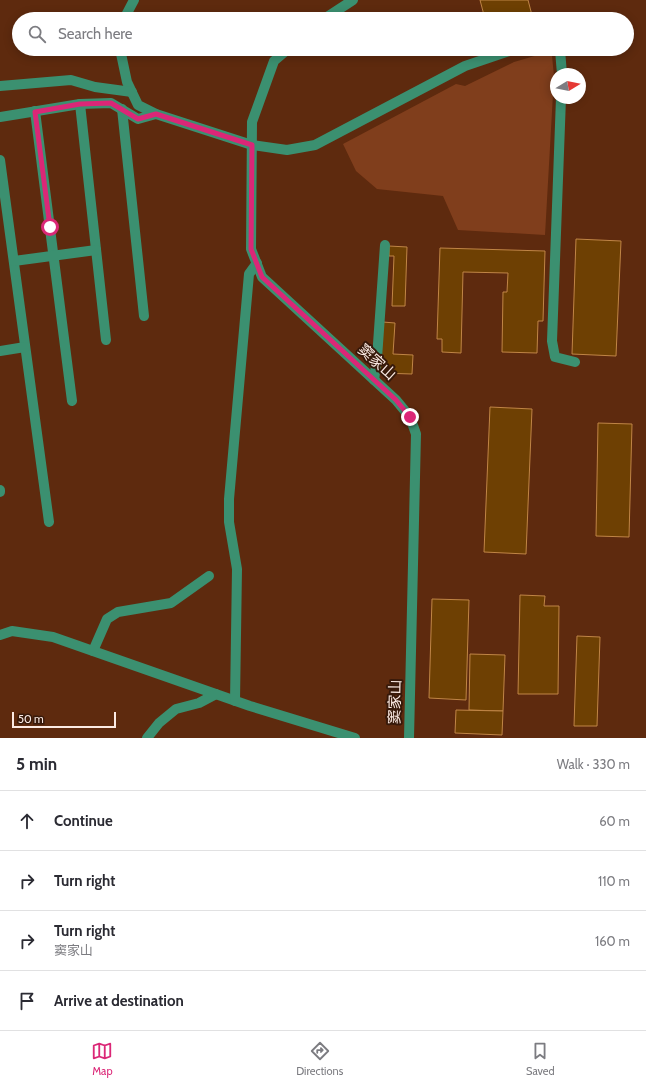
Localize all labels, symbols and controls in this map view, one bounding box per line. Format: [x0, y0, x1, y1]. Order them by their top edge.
search box [12, 12, 634, 56]
icon: search [26, 23, 48, 45]
text: Search here [58, 25, 133, 43]
north arrow [550, 68, 586, 104]
route start [41, 218, 59, 236]
street label: 窦家山 [354, 340, 400, 384]
route end [401, 408, 419, 426]
street label: 窦家山 [386, 679, 404, 725]
scale bar [12, 710, 116, 729]
text: 50 m [18, 712, 44, 726]
text: 5 min [16, 754, 57, 774]
text: Walk · 330 m [557, 756, 630, 772]
icon: ahead [16, 810, 38, 832]
text: Continue [54, 812, 113, 830]
text: 60 m [599, 813, 630, 829]
icon: right [16, 870, 38, 892]
text: Turn right [54, 872, 115, 890]
text: 110 m [598, 873, 630, 889]
text: Turn right [54, 922, 115, 940]
icon: right [16, 930, 38, 952]
text: 160 m [595, 933, 630, 949]
text: 窦家山 [54, 942, 93, 958]
icon: arrive [16, 990, 38, 1012]
text: Arrive at destination [54, 992, 184, 1010]
tab: Map [91, 1040, 113, 1078]
tab: Directions [296, 1040, 343, 1078]
tab: Saved [526, 1040, 555, 1078]

